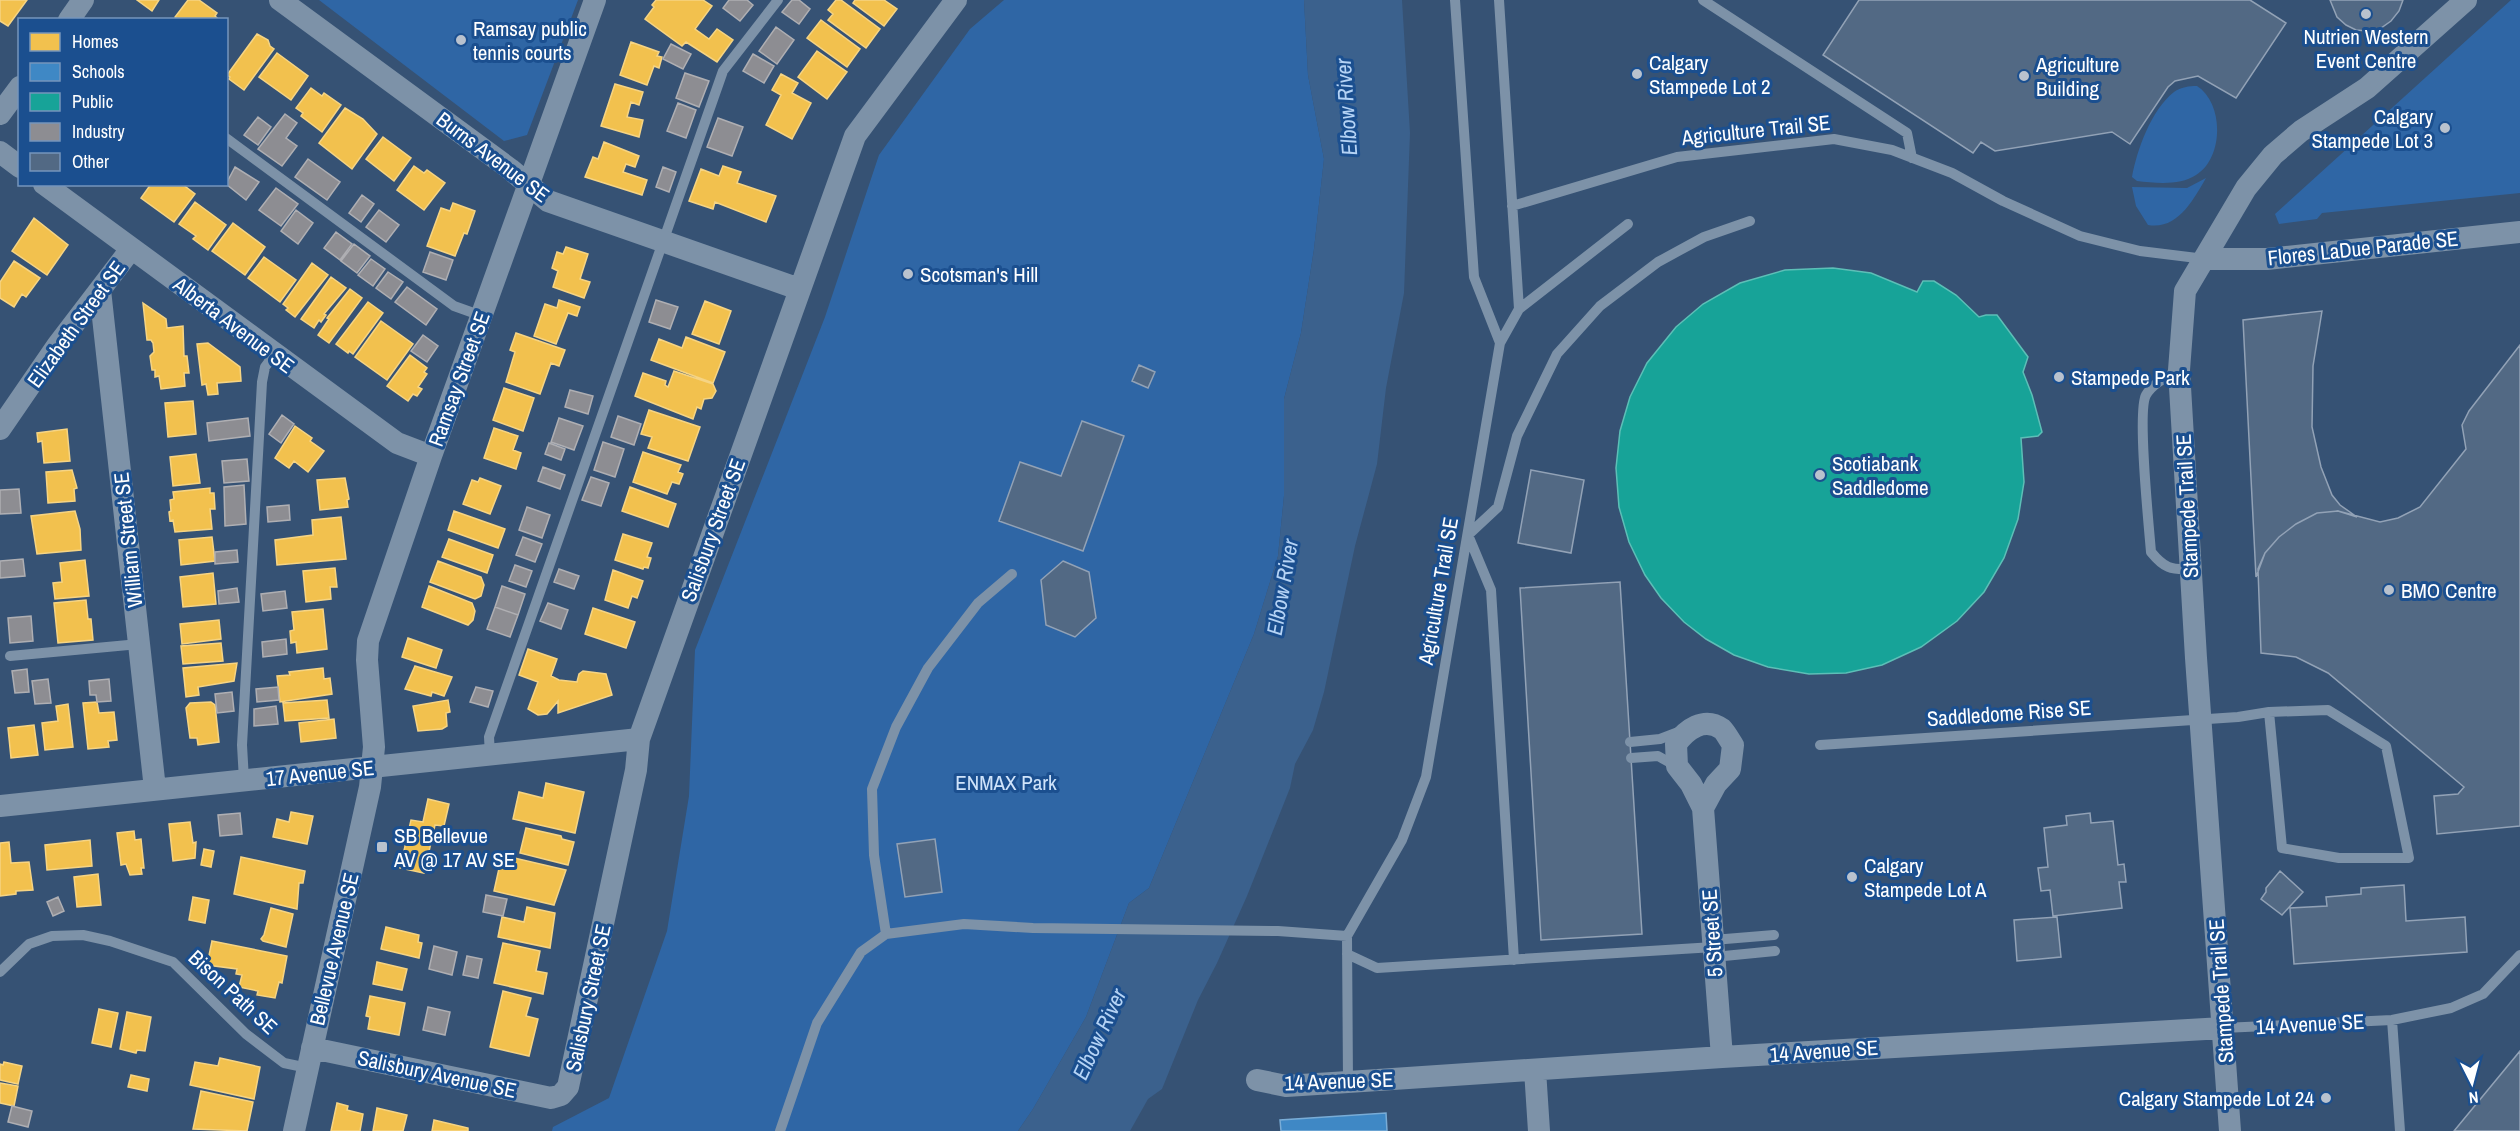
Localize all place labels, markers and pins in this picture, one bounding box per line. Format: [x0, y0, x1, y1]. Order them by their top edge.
marker: Nutrien Western Event Centre [2359, 7, 2373, 21]
place label: Ramsay public tennis courts [473, 14, 587, 67]
place label: Nutrien Western Event Centre [2303, 22, 2429, 75]
marker: Ramsay public tennis courts [454, 33, 468, 47]
place label: Calgary Stampede Lot 2 [1649, 48, 1771, 101]
place label: Agriculture Building [2035, 50, 2119, 103]
marker: Calgary Stampede Lot 2 [1630, 67, 1644, 81]
marker: Agriculture Building [2017, 69, 2031, 83]
place label: Calgary Stampede Lot 3 [2311, 102, 2433, 155]
marker: Calgary Stampede Lot 3 [2438, 121, 2452, 135]
place label: Scotsman's Hill [920, 260, 1038, 289]
marker: Scotsman's Hill [901, 267, 915, 281]
place label: Stampede Park [2071, 363, 2190, 392]
marker: Stampede Park [2052, 370, 2066, 384]
place label: Scotiabank Saddledome [1832, 449, 1929, 502]
marker: Scotiabank Saddledome [1813, 468, 1827, 482]
place label: BMO Centre [2401, 576, 2497, 605]
marker: BMO Centre [2382, 583, 2396, 597]
place label: SB Bellevue AV @ 17 AV SE [393, 821, 515, 874]
marker: SB Bellevue AV @ 17 AV SE [375, 840, 389, 854]
place label: Calgary Stampede Lot A [1864, 851, 1987, 904]
marker: Calgary Stampede Lot A [1845, 870, 1859, 884]
place label: Calgary Stampede Lot 24 [2119, 1084, 2314, 1113]
marker: Calgary Stampede Lot 24 [2319, 1091, 2333, 1105]

